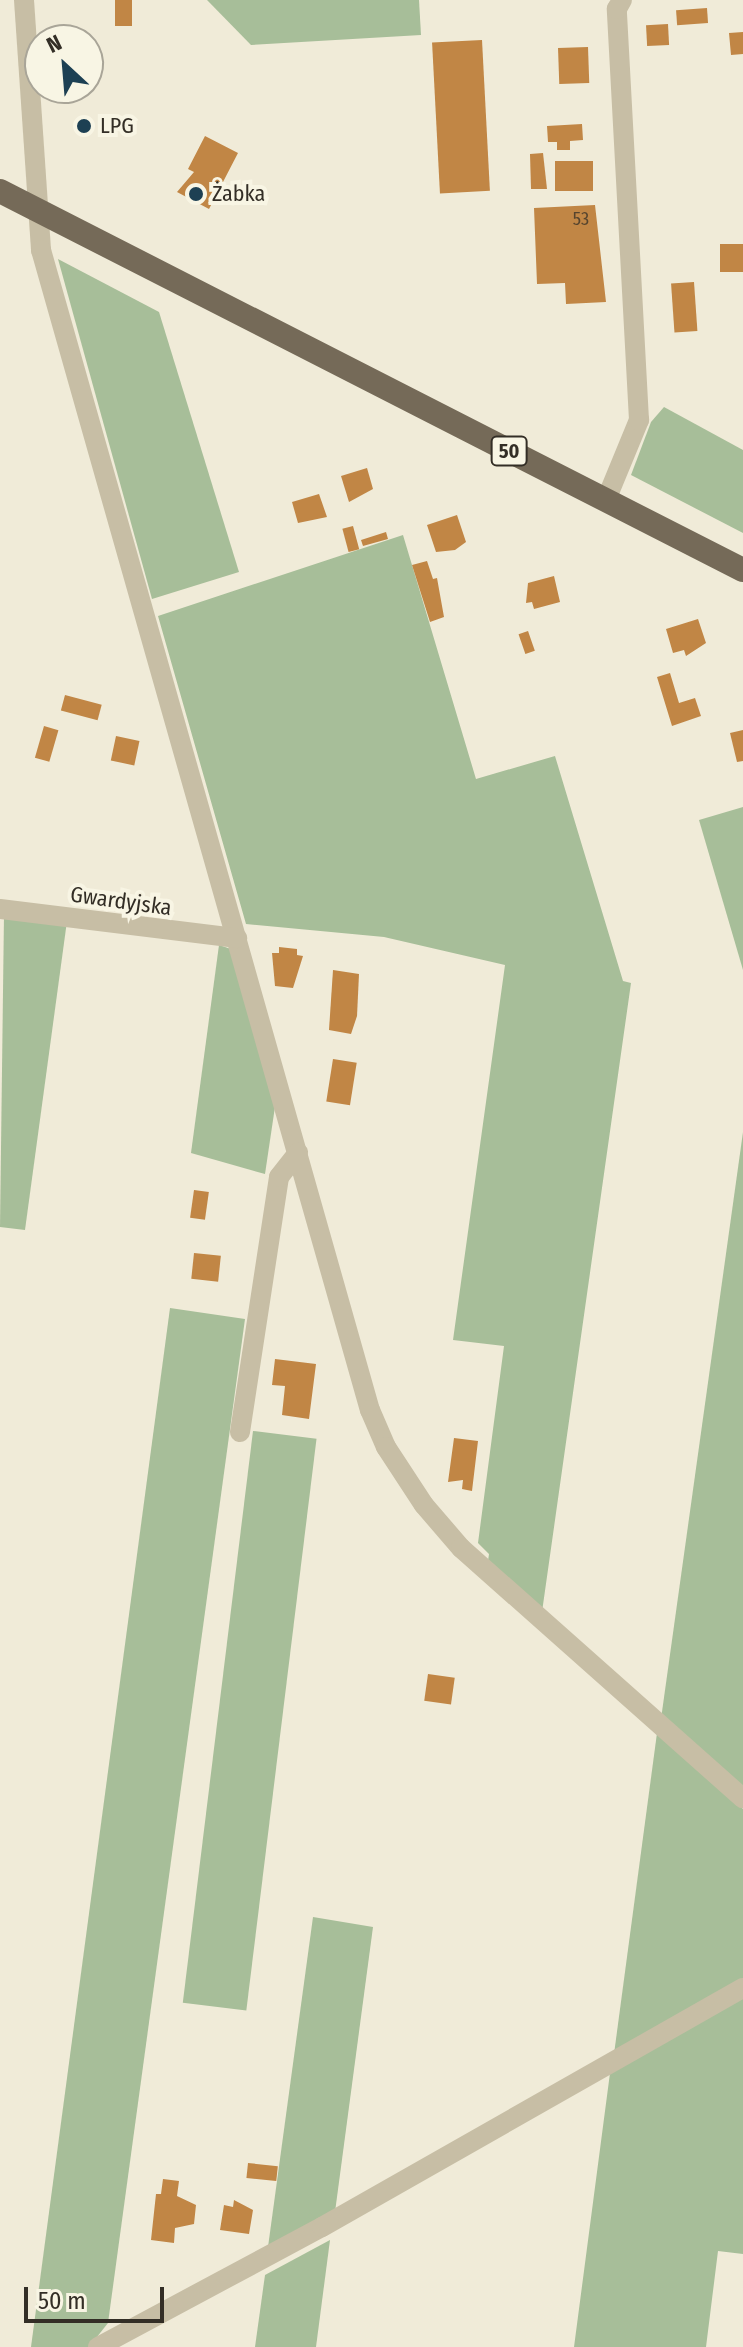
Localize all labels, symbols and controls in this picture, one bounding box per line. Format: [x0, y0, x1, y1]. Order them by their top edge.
north arrow [24, 24, 104, 104]
text: N [42, 29, 66, 59]
place label: LPG [100, 113, 134, 139]
marker: LPG [75, 117, 93, 135]
place label: Żabka [212, 181, 265, 207]
marker: Żabka [187, 185, 205, 203]
house number: 53 [573, 208, 589, 230]
road number: 50 [489, 435, 529, 467]
street label: Gwardyjska [69, 881, 173, 921]
scale bar [28, 2271, 168, 2321]
text: 50 m [38, 2287, 86, 2315]

